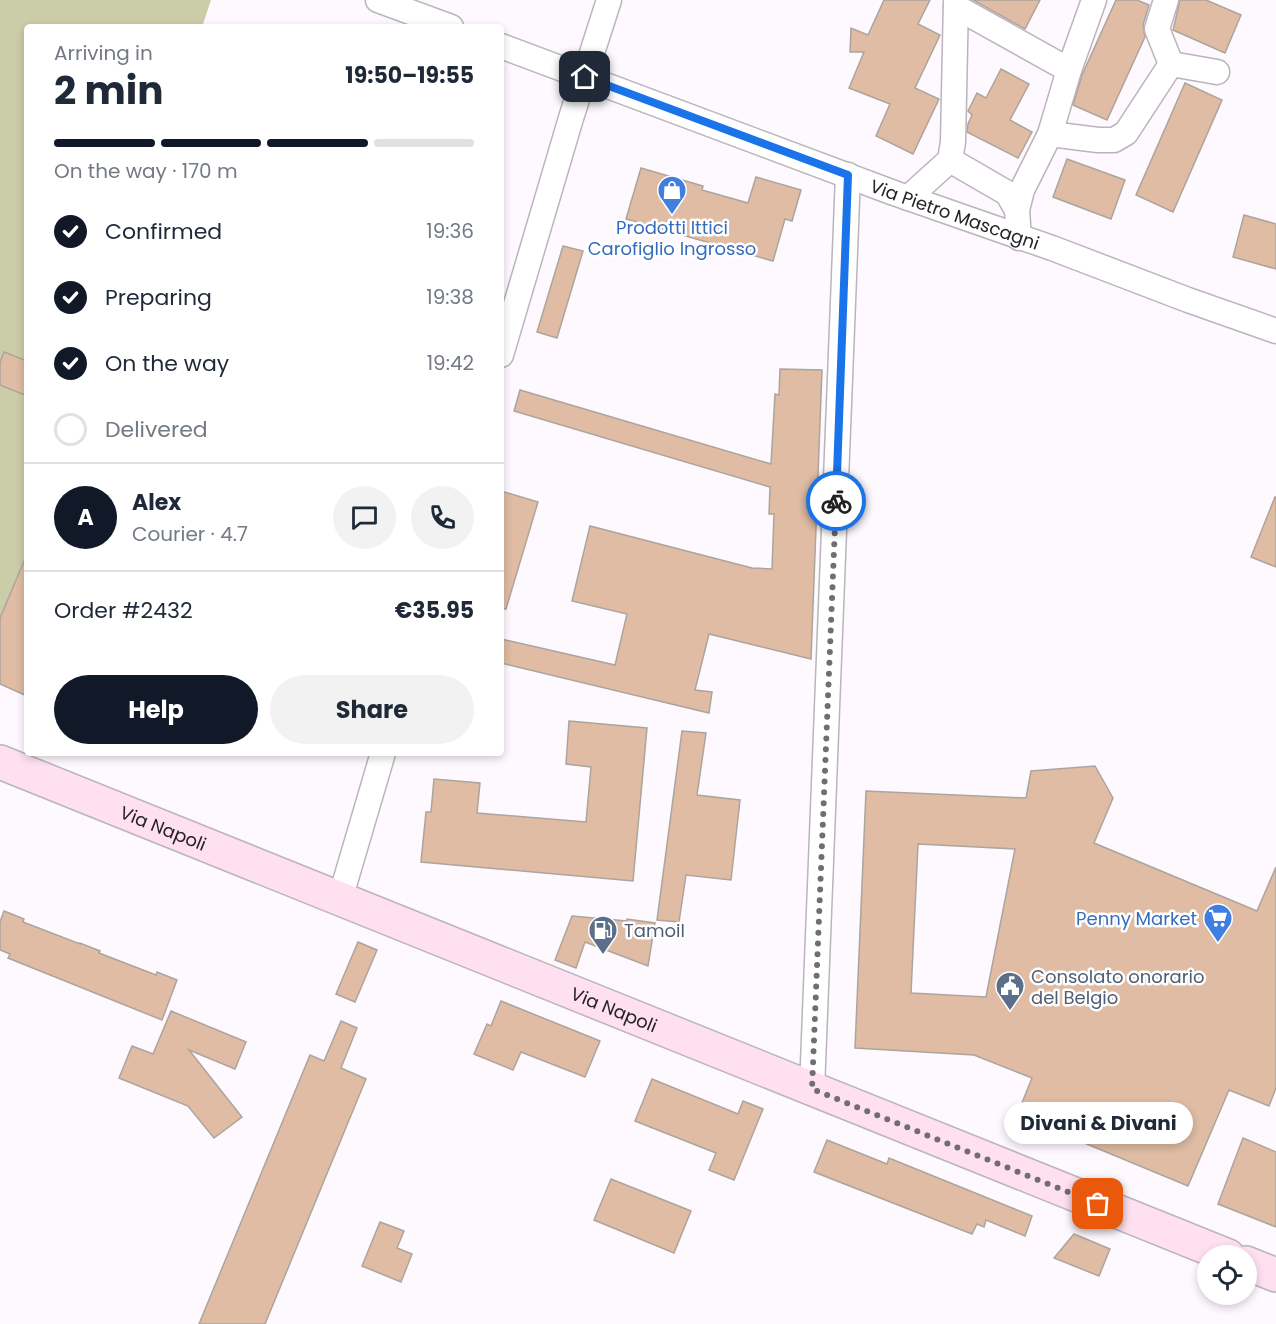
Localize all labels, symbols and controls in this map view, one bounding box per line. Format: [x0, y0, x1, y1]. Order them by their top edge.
text: Arriving in [54, 39, 153, 67]
pin [559, 51, 610, 102]
text: 19:50–19:55 [345, 60, 474, 91]
icon: home [568, 60, 601, 93]
text: 2 min [54, 63, 164, 118]
text: On the way · 170 m [54, 157, 238, 185]
street label: Via Pietro Mascagni [867, 173, 1043, 255]
shop icon: Prodotti Ittici Carofiglio Ingrosso [656, 174, 688, 216]
icon: check [54, 215, 87, 248]
place label: Prodotti Ittici Carofiglio Ingrosso [588, 215, 756, 261]
text: Confirmed [105, 216, 222, 247]
text: 19:36 [426, 217, 474, 245]
icon: check [54, 281, 87, 314]
text: Preparing [105, 282, 212, 313]
text: 19:38 [426, 283, 474, 311]
icon: check [54, 347, 87, 380]
text: On the way [105, 348, 229, 379]
text: 19:42 [427, 349, 474, 377]
text: Delivered [105, 414, 208, 445]
courier [806, 471, 866, 531]
icon: bike [820, 485, 853, 518]
button: chat [333, 486, 396, 549]
button: phone [411, 486, 474, 549]
text: Alex [132, 487, 181, 518]
text: A [77, 502, 94, 533]
text: Courier · 4.7 [132, 520, 248, 548]
text: Order #2432 [54, 595, 193, 626]
text: €35.95 [395, 595, 474, 626]
button: Help [54, 675, 258, 744]
button: Share [270, 675, 474, 744]
street label: Via Napoli [116, 799, 210, 856]
supermarket icon: Penny Market [1202, 902, 1234, 944]
place label: Penny Market [1076, 906, 1197, 931]
fuel station icon: Tamoil [587, 914, 619, 956]
place label: Tamoil [624, 918, 685, 943]
place label: Consolato onorario del Belgio [1031, 964, 1204, 1010]
public building icon: Consolato onorario del Belgio [994, 970, 1026, 1012]
street label: Via Napoli [567, 980, 661, 1038]
callout: Divani & Divani [1004, 1102, 1192, 1144]
text: Divani & Divani [1020, 1109, 1177, 1137]
pin [1072, 1178, 1123, 1229]
icon: bag [1081, 1187, 1114, 1220]
map controls [1197, 1245, 1257, 1305]
button: locate [1197, 1245, 1257, 1305]

